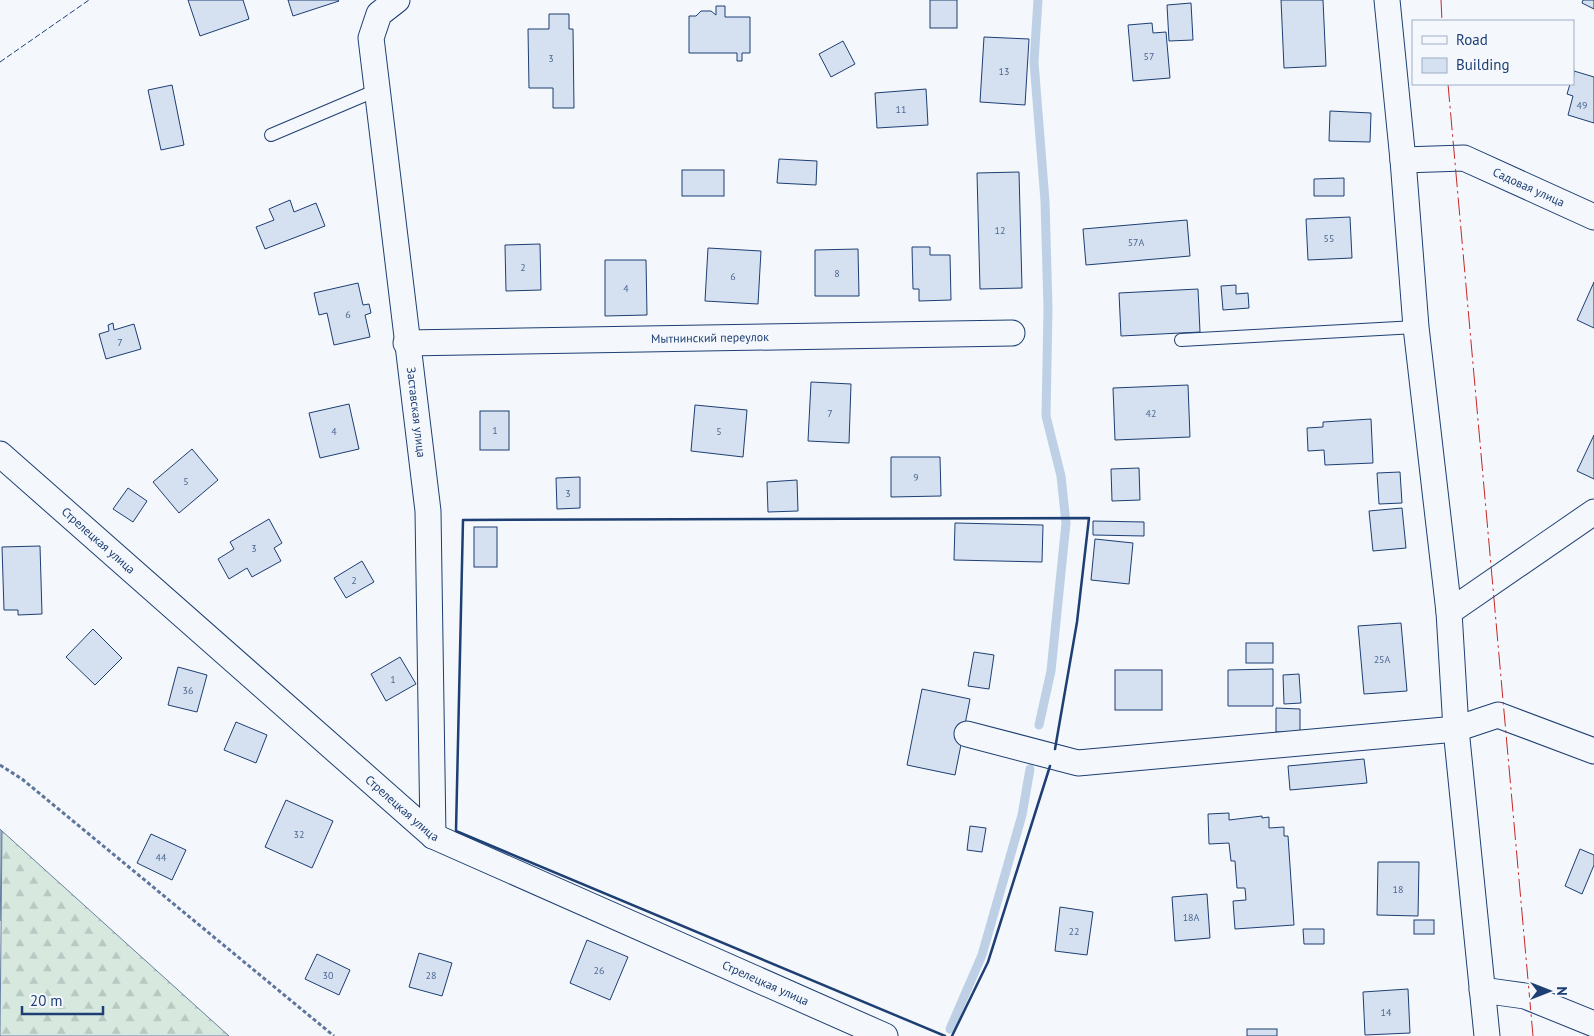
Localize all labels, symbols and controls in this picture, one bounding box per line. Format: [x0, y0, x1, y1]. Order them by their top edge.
legend [1412, 20, 1574, 85]
text: Road [1456, 30, 1488, 49]
house number: 57 [1144, 50, 1154, 63]
house number: 3 [548, 52, 554, 65]
text: Building [1456, 55, 1510, 74]
house number: 13 [999, 65, 1009, 78]
house number: 49 [1577, 99, 1587, 112]
house number: 11 [896, 103, 906, 116]
street label: Садовая улица [1491, 164, 1567, 210]
house number: 12 [995, 224, 1005, 237]
house number: 55 [1324, 232, 1334, 245]
house number: 57А [1128, 236, 1145, 249]
house number: 2 [520, 261, 526, 274]
house number: 8 [834, 267, 840, 280]
house number: 6 [730, 270, 736, 283]
house number: 4 [623, 282, 629, 295]
house number: 6 [345, 308, 351, 321]
street label: Мытнинский переулок [651, 329, 769, 346]
house number: 7 [117, 336, 123, 349]
street label: Заставская улица [404, 366, 429, 458]
house number: 7 [827, 407, 833, 420]
house number: 42 [1146, 407, 1156, 420]
house number: 1 [492, 424, 498, 437]
house number: 4 [331, 425, 337, 438]
house number: 5 [716, 425, 722, 438]
house number: 9 [913, 471, 919, 484]
house number: 5 [183, 475, 189, 488]
house number: 3 [565, 487, 571, 500]
street label: Стрелецкая улица [59, 504, 138, 577]
house number: 3 [251, 542, 257, 555]
house number: 2 [351, 574, 357, 587]
house number: 25А [1374, 653, 1391, 666]
house number: 1 [390, 673, 396, 686]
house number: 36 [183, 684, 193, 697]
street label: Стрелецкая улица [362, 772, 441, 845]
house number: 32 [294, 828, 304, 841]
house number: 44 [156, 851, 167, 864]
house number: 18 [1393, 883, 1403, 896]
house number: 18А [1183, 911, 1200, 924]
house number: 22 [1069, 925, 1079, 938]
street label: Стрелецкая улица [720, 957, 811, 1008]
house number: 26 [594, 964, 604, 977]
north arrow [1524, 966, 1574, 1016]
house number: 30 [323, 969, 334, 982]
house number: 28 [426, 969, 436, 982]
scale bar [22, 984, 104, 1016]
text: N [1553, 986, 1571, 996]
text: 20 m [30, 991, 63, 1010]
house number: 14 [1381, 1006, 1392, 1019]

